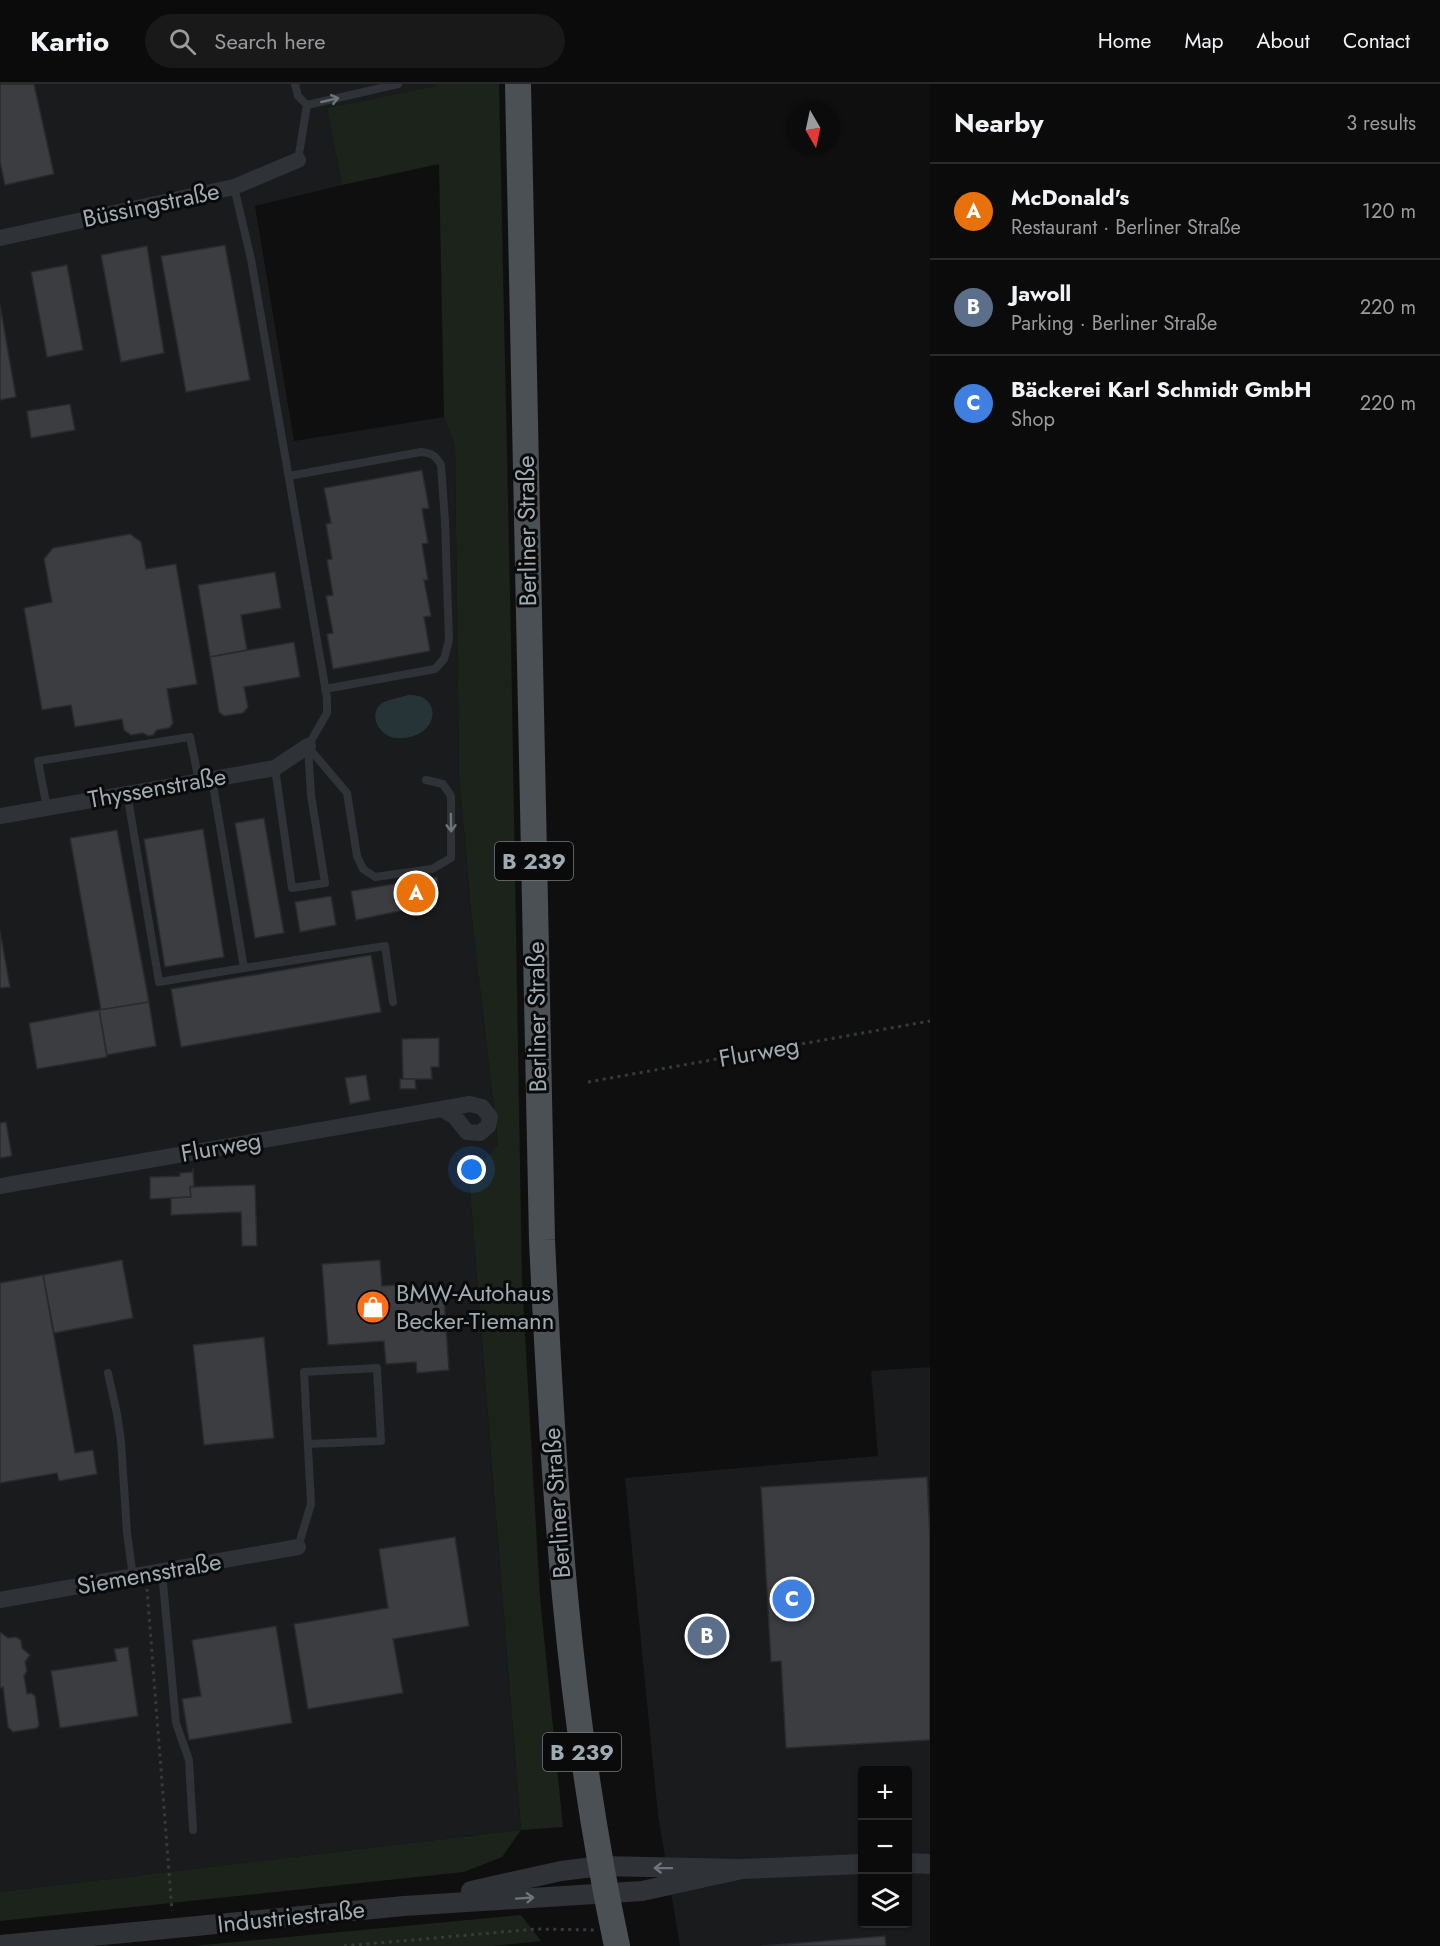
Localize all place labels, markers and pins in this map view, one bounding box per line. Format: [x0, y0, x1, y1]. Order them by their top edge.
pin: A [396, 870, 436, 916]
place label: BMW-Autohaus Becker-Tiemann [396, 1275, 554, 1338]
shop icon: BMW-Autohaus Becker-Tiemann [355, 1289, 391, 1325]
pin: C [772, 1576, 812, 1622]
pin: B [688, 1614, 726, 1658]

